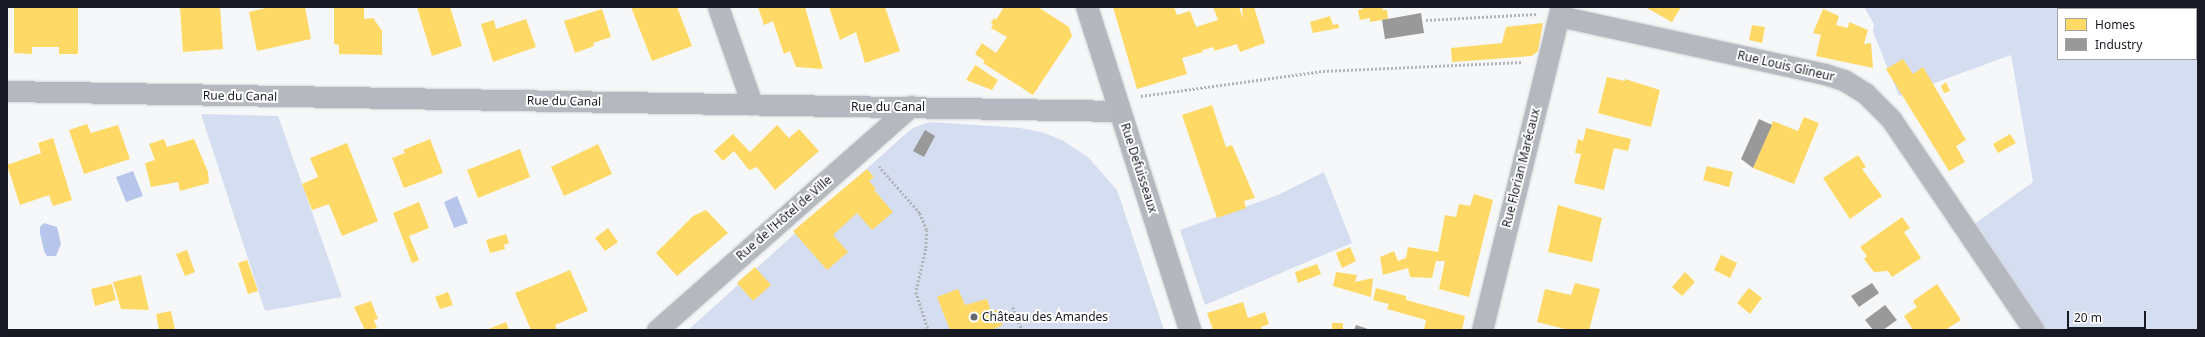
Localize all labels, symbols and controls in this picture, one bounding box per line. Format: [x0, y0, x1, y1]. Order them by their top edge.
legend [2057, 8, 2197, 60]
text: Homes [2095, 16, 2135, 33]
text: Industry [2095, 36, 2142, 53]
street label: Rue Louis Glineur [1736, 48, 1836, 84]
street label: Rue du Canal [203, 88, 277, 104]
street label: Rue du Canal [527, 93, 601, 109]
street label: Rue du Canal [851, 100, 925, 114]
street label: Rue Florian Marécaux [1499, 107, 1543, 229]
street label: Rue Defuisseaux [1118, 121, 1160, 215]
street label: Rue de l'Hôtel de Ville [733, 173, 835, 263]
scale bar [2069, 303, 2148, 329]
text: 20 m [2074, 309, 2102, 326]
place label: Château des Amandes [982, 310, 1108, 324]
marker: Château des Amandes [969, 312, 979, 322]

